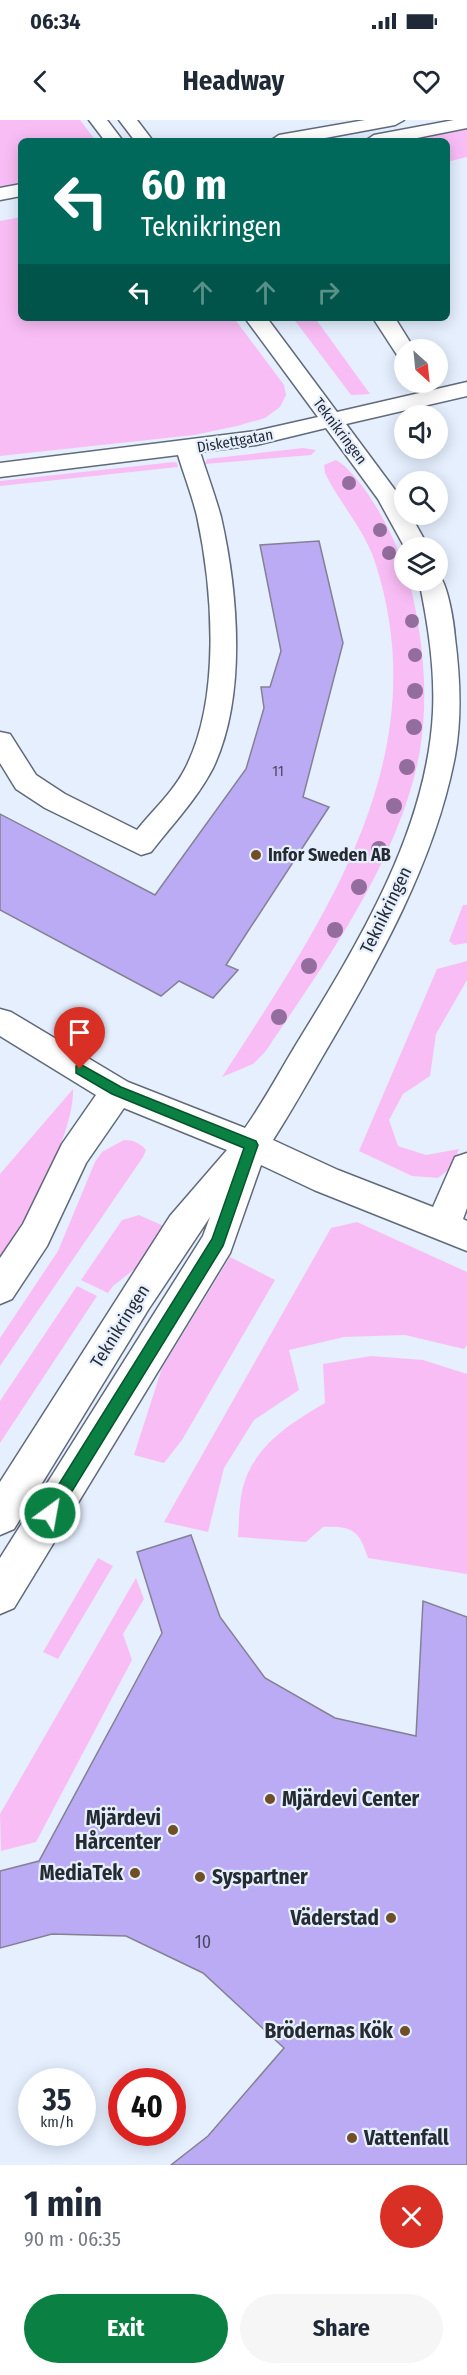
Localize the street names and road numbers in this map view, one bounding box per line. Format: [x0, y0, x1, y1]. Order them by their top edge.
street label: Teknikringen [309, 394, 371, 468]
street label: Diskettgatan [196, 425, 274, 457]
street label: Teknikringen [356, 863, 416, 957]
street label: Teknikringen [86, 1280, 154, 1372]

